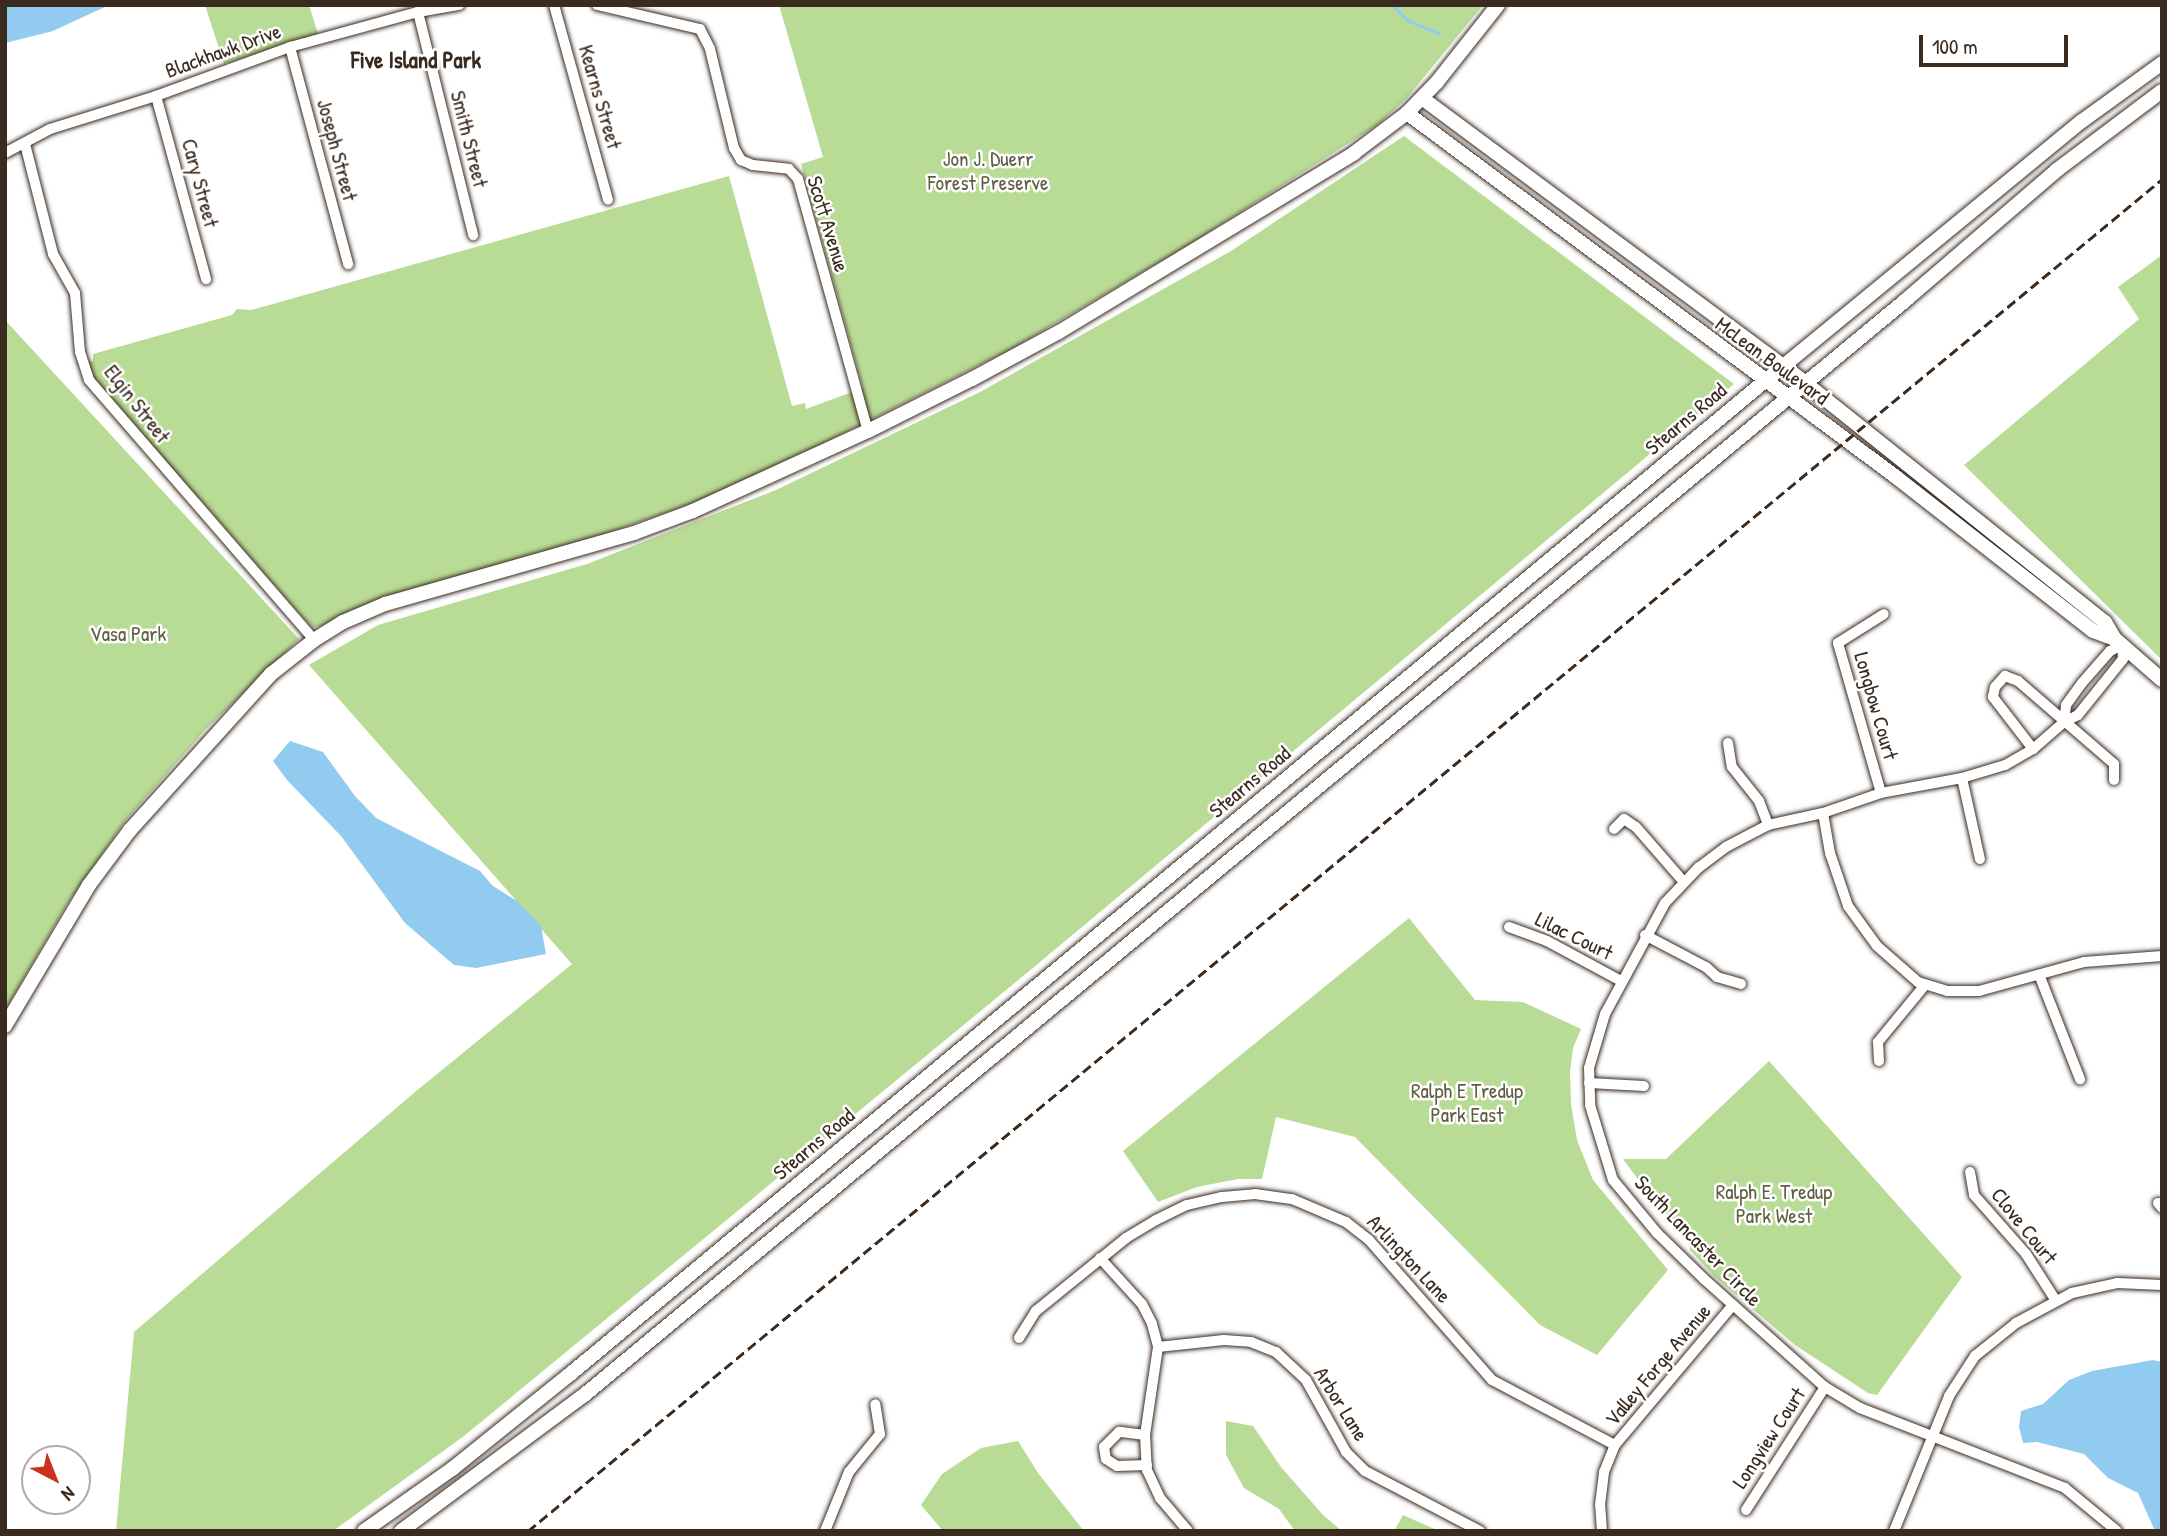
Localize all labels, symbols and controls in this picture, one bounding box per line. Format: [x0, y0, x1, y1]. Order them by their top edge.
street label: Blackhawk Drive [162, 18, 284, 84]
scale bar [1922, 21, 2071, 65]
text: 100 m [1932, 32, 1978, 61]
street label: Kearns Street [573, 42, 627, 152]
district label: Five Island Park [351, 46, 481, 74]
street label: Smith Street [445, 88, 493, 190]
street label: Joseph Street [311, 96, 363, 204]
street label: Cary Street [176, 136, 224, 230]
park label: Jon J. Duerr Forest Preserve [928, 146, 1048, 196]
street label: Scott Avenue [802, 173, 854, 275]
street label: McLean Boulevard [1710, 312, 1834, 410]
street label: Elgin Street [99, 360, 175, 448]
street label: Stearns Road [1640, 378, 1732, 460]
park label: Vasa Park [90, 621, 166, 647]
street label: Longbow Court [1849, 649, 1903, 763]
street label: Stearns Road [1204, 741, 1296, 823]
street label: Lilac Court [1531, 906, 1617, 966]
park label: Ralph E Tredup Park East [1411, 1078, 1523, 1128]
street label: Stearns Road [768, 1103, 860, 1185]
street label: South Lancaster Circle [1629, 1170, 1767, 1312]
park label: Ralph E. Tredup Park West [1716, 1179, 1832, 1229]
street label: Clove Court [1986, 1183, 2062, 1269]
street label: Arlington Lane [1362, 1210, 1456, 1308]
street label: Valley Forge Avenue [1600, 1299, 1716, 1431]
street label: Arbor Lane [1309, 1362, 1373, 1446]
street label: Longview Court [1727, 1383, 1811, 1493]
north arrow [21, 1445, 91, 1515]
text: N [56, 1481, 81, 1507]

